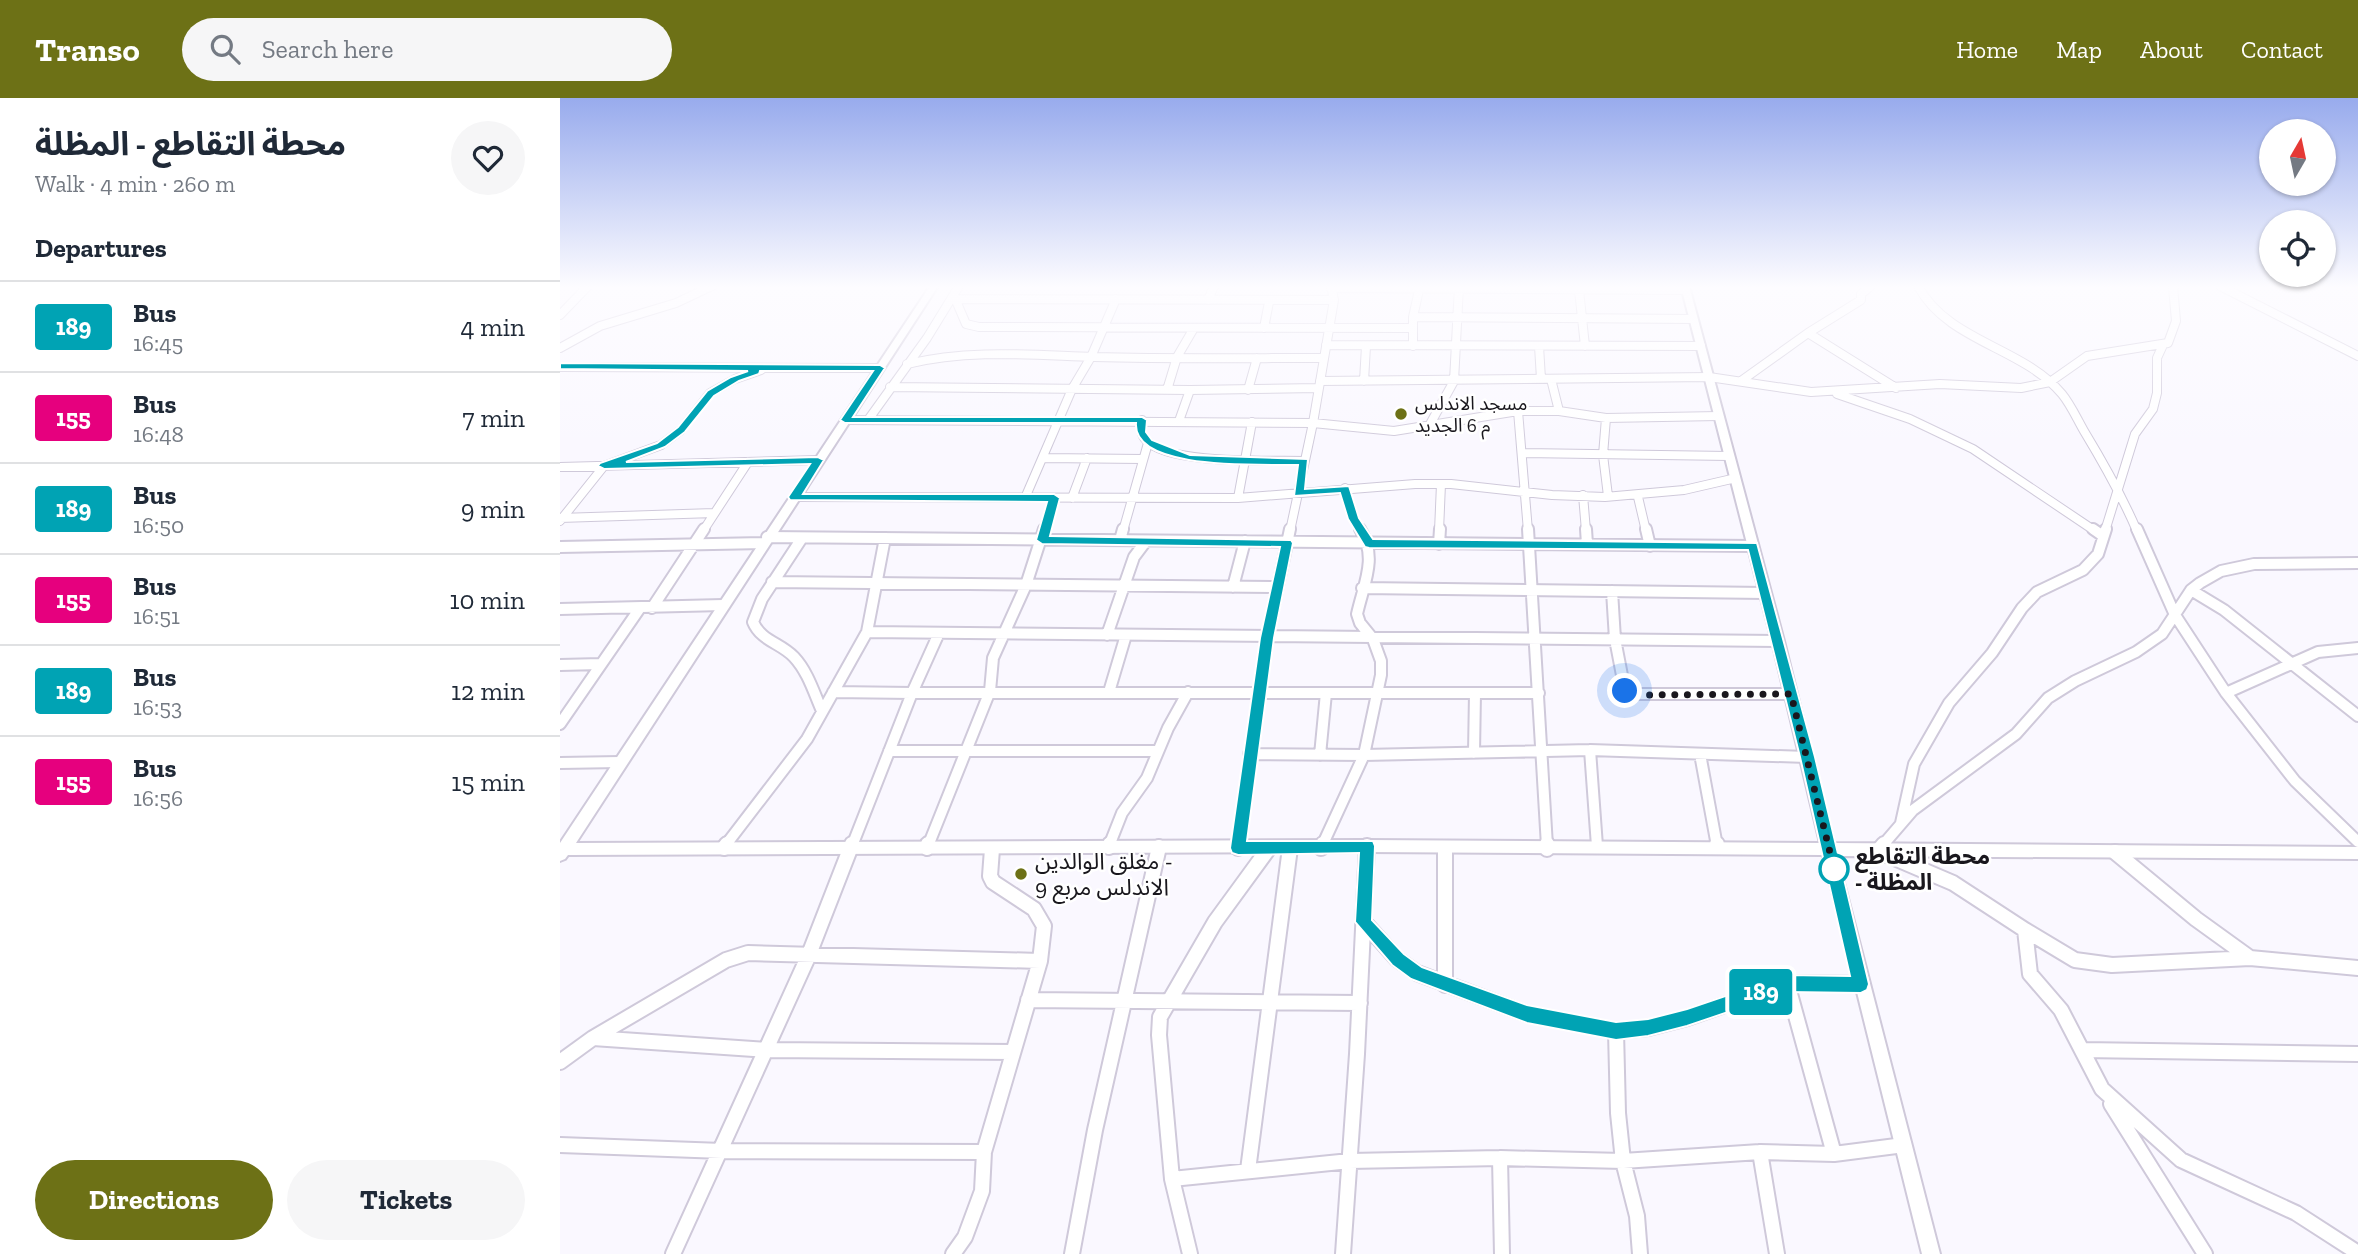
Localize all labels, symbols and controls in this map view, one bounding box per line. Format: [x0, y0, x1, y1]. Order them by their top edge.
search box [182, 18, 672, 81]
text: Transo [35, 30, 140, 69]
icon: search [206, 30, 244, 68]
text: Search here [262, 33, 393, 65]
text: Home [1956, 35, 2018, 64]
text: Map [2056, 35, 2102, 64]
text: About [2140, 35, 2203, 64]
text: Contact [2241, 35, 2323, 64]
north arrow [2259, 119, 2336, 196]
map controls [2259, 119, 2336, 287]
button: heart [451, 121, 525, 195]
text: محطة التقاطع - المظلة [35, 124, 346, 163]
text: Walk · 4 min · 260 m [35, 170, 235, 198]
button: locate [2259, 210, 2336, 287]
text: Departures [35, 232, 167, 264]
text: Bus [133, 297, 176, 329]
text: 4 min [460, 311, 525, 343]
text: 189 [56, 312, 91, 341]
text: 16:45 [133, 329, 183, 357]
text: Bus [133, 388, 176, 420]
place label: مسجد الاندلس م 6 الجديد [1415, 392, 1528, 440]
text: 7 min [462, 402, 525, 434]
text: 155 [56, 403, 91, 432]
marker: مسجد الاندلس م 6 الجديد [1393, 406, 1409, 422]
text: 16:48 [133, 420, 184, 448]
text: Bus [133, 479, 176, 511]
text: 9 min [461, 493, 525, 525]
text: 189 [56, 494, 91, 523]
text: 16:50 [133, 511, 184, 539]
text: Bus [133, 570, 176, 602]
text: 10 min [449, 584, 525, 616]
text: 155 [56, 585, 91, 614]
text: 16:51 [133, 602, 180, 630]
text: Bus [133, 661, 176, 693]
your location [1607, 673, 1642, 708]
text: 12 min [451, 675, 525, 707]
text: 189 [56, 676, 91, 705]
text: 16:53 [133, 693, 182, 721]
text: Bus [133, 752, 176, 784]
text: 15 min [451, 766, 525, 798]
text: 155 [56, 767, 91, 796]
text: 16:56 [133, 784, 183, 812]
place label: محطة التقاطع - المظلة [1855, 842, 1990, 896]
place label: مغلق الوالدين - الاندلس مربع 9 [1035, 847, 1173, 904]
marker: محطة التقاطع - المظلة [1819, 854, 1849, 884]
marker: مغلق الوالدين - الاندلس مربع 9 [1013, 866, 1029, 882]
line badge: 189 [1721, 969, 1801, 1015]
text: 189 [1743, 977, 1779, 1006]
button: Directions [35, 1160, 273, 1240]
button: Tickets [287, 1160, 525, 1240]

